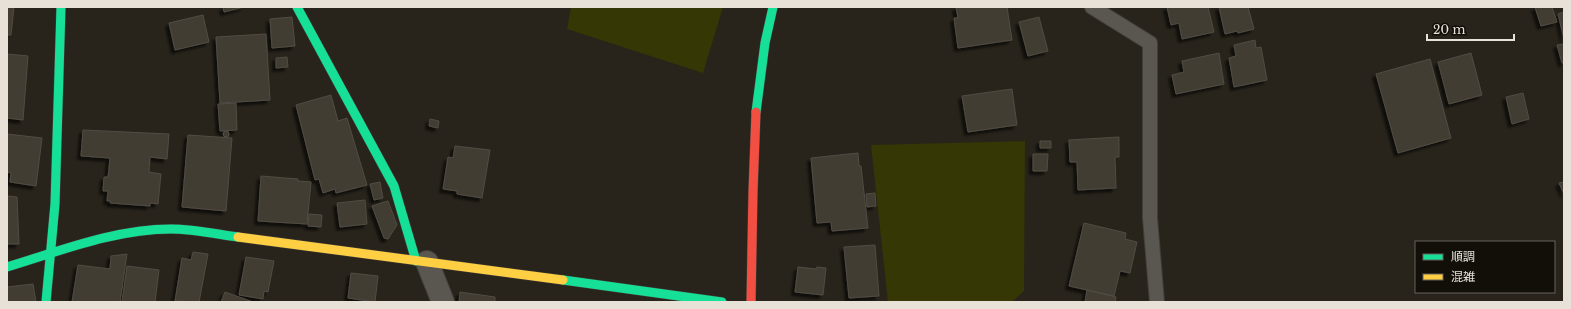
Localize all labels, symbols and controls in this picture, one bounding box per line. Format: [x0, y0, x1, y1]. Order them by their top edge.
scale bar [1427, 16, 1514, 42]
text: 20 m [1433, 22, 1465, 37]
legend [1415, 241, 1555, 293]
text: 順調 [1451, 249, 1475, 264]
text: 混雑 [1451, 269, 1475, 284]

